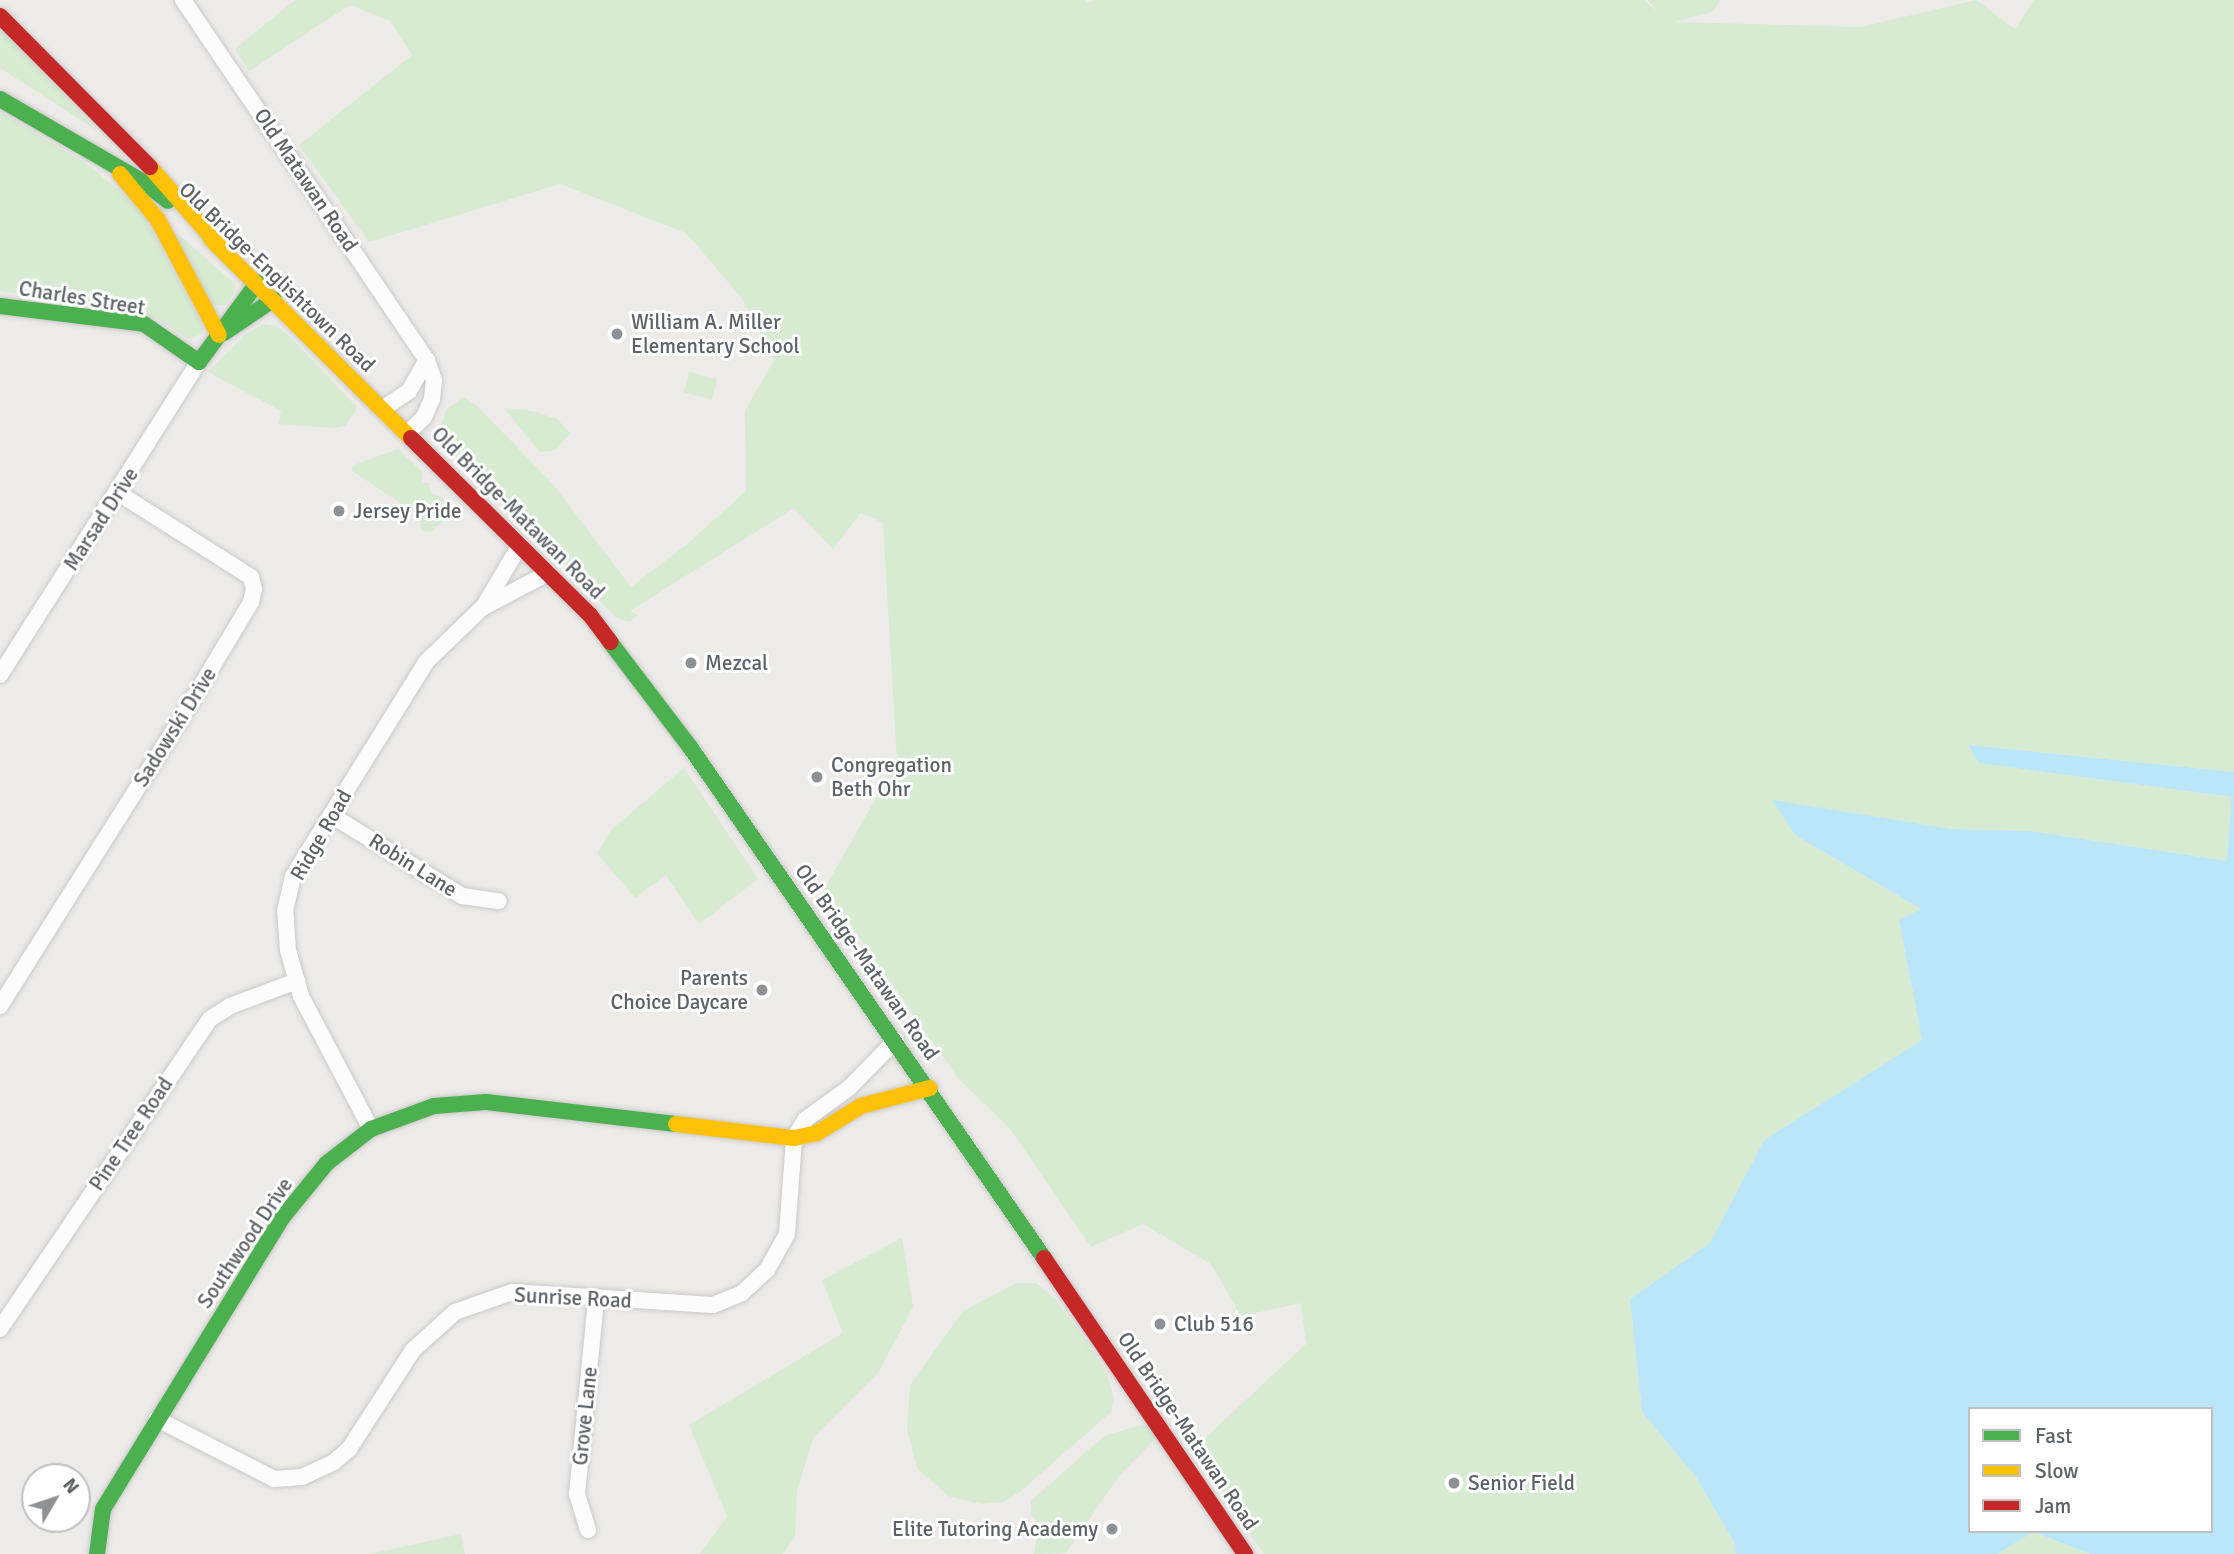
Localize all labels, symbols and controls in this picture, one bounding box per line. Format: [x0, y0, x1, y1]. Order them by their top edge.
street label: Old Matawan Road [249, 104, 363, 256]
street label: Old Bridge-Englishtown Road [174, 177, 380, 377]
street label: Charles Street [17, 276, 147, 320]
place label: William A. Miller Elementary School [631, 309, 800, 359]
marker: William A. Miller Elementary School [609, 326, 625, 342]
street label: Old Bridge-Matawan Road [426, 421, 610, 605]
street label: Marsad Drive [58, 463, 144, 575]
place label: Jersey Pride [353, 498, 462, 524]
marker: Jersey Pride [331, 503, 347, 519]
place label: Mezcal [705, 650, 768, 676]
marker: Mezcal [683, 655, 699, 671]
street label: Sadowski Drive [128, 663, 222, 791]
place label: Congregation Beth Ohr [831, 752, 952, 802]
marker: Congregation Beth Ohr [809, 769, 825, 785]
street label: Ridge Road [285, 785, 357, 885]
street label: Robin Lane [364, 828, 462, 902]
street label: Old Bridge-Matawan Road [790, 859, 944, 1065]
place label: Parents Choice Daycare [611, 965, 748, 1015]
marker: Parents Choice Daycare [754, 982, 770, 998]
street label: Pine Tree Road [84, 1072, 178, 1196]
street label: Southwood Drive [192, 1173, 298, 1313]
street label: Sunrise Road [514, 1282, 632, 1314]
place label: Club 516 [1174, 1311, 1254, 1337]
marker: Club 516 [1152, 1316, 1168, 1332]
street label: Old Bridge-Matawan Road [1112, 1327, 1264, 1535]
street label: Grove Lane [567, 1365, 603, 1467]
legend [1968, 1407, 2213, 1533]
text: Fast [2035, 1423, 2072, 1449]
text: Slow [2035, 1458, 2079, 1484]
north arrow [21, 1463, 91, 1533]
place label: Senior Field [1468, 1470, 1575, 1496]
text: N [57, 1473, 84, 1499]
marker: Senior Field [1446, 1475, 1462, 1491]
text: Jam [2035, 1493, 2071, 1519]
place label: Elite Tutoring Academy [892, 1516, 1098, 1542]
marker: Elite Tutoring Academy [1104, 1521, 1120, 1537]

